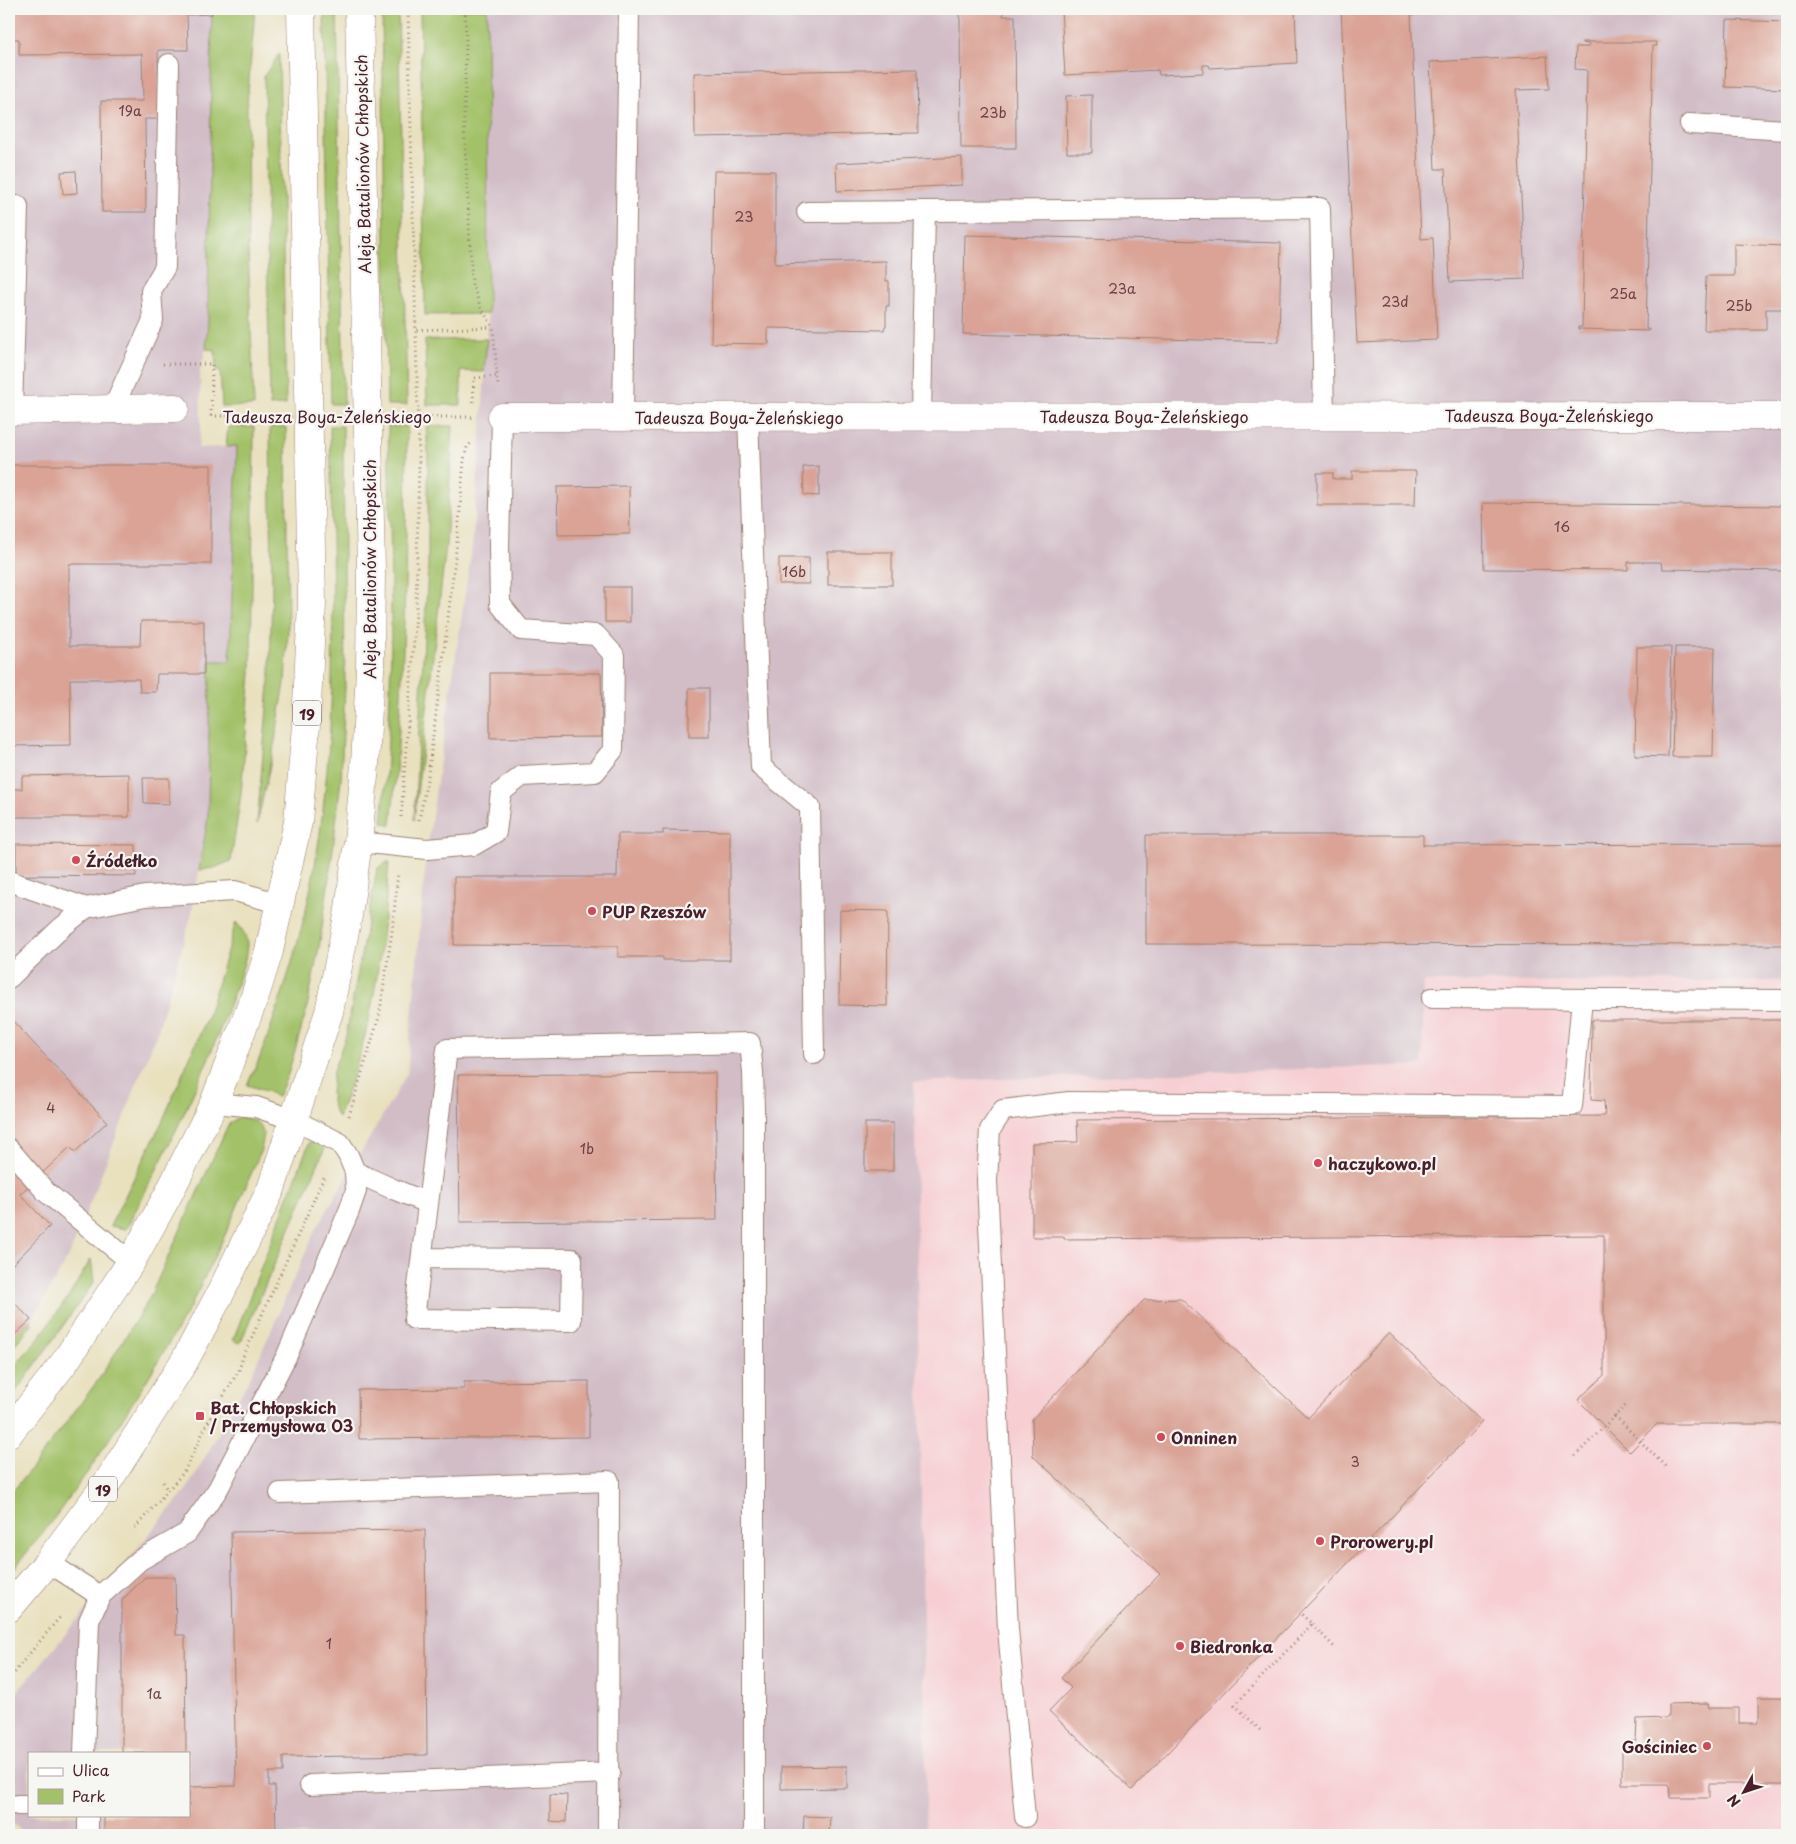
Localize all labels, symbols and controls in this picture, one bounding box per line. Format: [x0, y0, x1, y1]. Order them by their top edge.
street label: Aleja Batalionów Chłopskich [348, 54, 376, 274]
house number: 19a [118, 100, 142, 121]
house number: 23b [979, 102, 1007, 123]
house number: 23 [735, 206, 753, 227]
house number: 23a [1108, 278, 1136, 299]
house number: 25a [1609, 283, 1637, 304]
house number: 23d [1381, 291, 1409, 312]
house number: 25b [1726, 295, 1752, 316]
street label: Tadeusza Boya-Żeleńskiego [1444, 403, 1654, 427]
street label: Tadeusza Boya-Żeleńskiego [222, 404, 432, 428]
street label: Tadeusza Boya-Żeleńskiego [1039, 404, 1249, 428]
street label: Tadeusza Boya-Żeleńskiego [634, 405, 844, 429]
street label: Aleja Batalionów Chłopskich [357, 459, 381, 679]
house number: 16 [1554, 516, 1570, 537]
house number: 16b [782, 561, 806, 582]
road number: 19 [293, 700, 321, 726]
place label: Źródełko [86, 848, 158, 872]
marker: Źródełko [70, 854, 82, 866]
place label: PUP Rzeszów [602, 899, 707, 923]
marker: PUP Rzeszów [586, 905, 598, 917]
house number: 4 [46, 1097, 56, 1118]
house number: 1b [580, 1138, 594, 1159]
place label: haczykowo.pl [1328, 1151, 1436, 1175]
marker: haczykowo.pl [1312, 1157, 1324, 1169]
place label: Bat. Chłopskich / Przemysłowa 03 [209, 1395, 353, 1437]
marker: Bat. Chłopskich / Przemysłowa 03 [194, 1410, 206, 1422]
place label: Onninen [1171, 1425, 1237, 1449]
marker: Onninen [1155, 1431, 1167, 1443]
house number: 3 [1350, 1451, 1360, 1472]
road number: 19 [89, 1476, 117, 1502]
place label: Prorowery.pl [1330, 1529, 1433, 1553]
marker: Prorowery.pl [1314, 1535, 1326, 1547]
house number: 1 [326, 1633, 332, 1654]
place label: Biedronka [1190, 1634, 1273, 1658]
marker: Biedronka [1174, 1640, 1186, 1652]
house number: 1a [147, 1683, 162, 1704]
place label: Gościniec [1622, 1734, 1697, 1758]
marker: Gościniec [1701, 1740, 1713, 1752]
legend [28, 1752, 190, 1816]
text: Ulica [72, 1758, 110, 1781]
north arrow [1718, 1766, 1768, 1816]
text: Park [72, 1784, 106, 1807]
text: N [1722, 1790, 1745, 1812]

